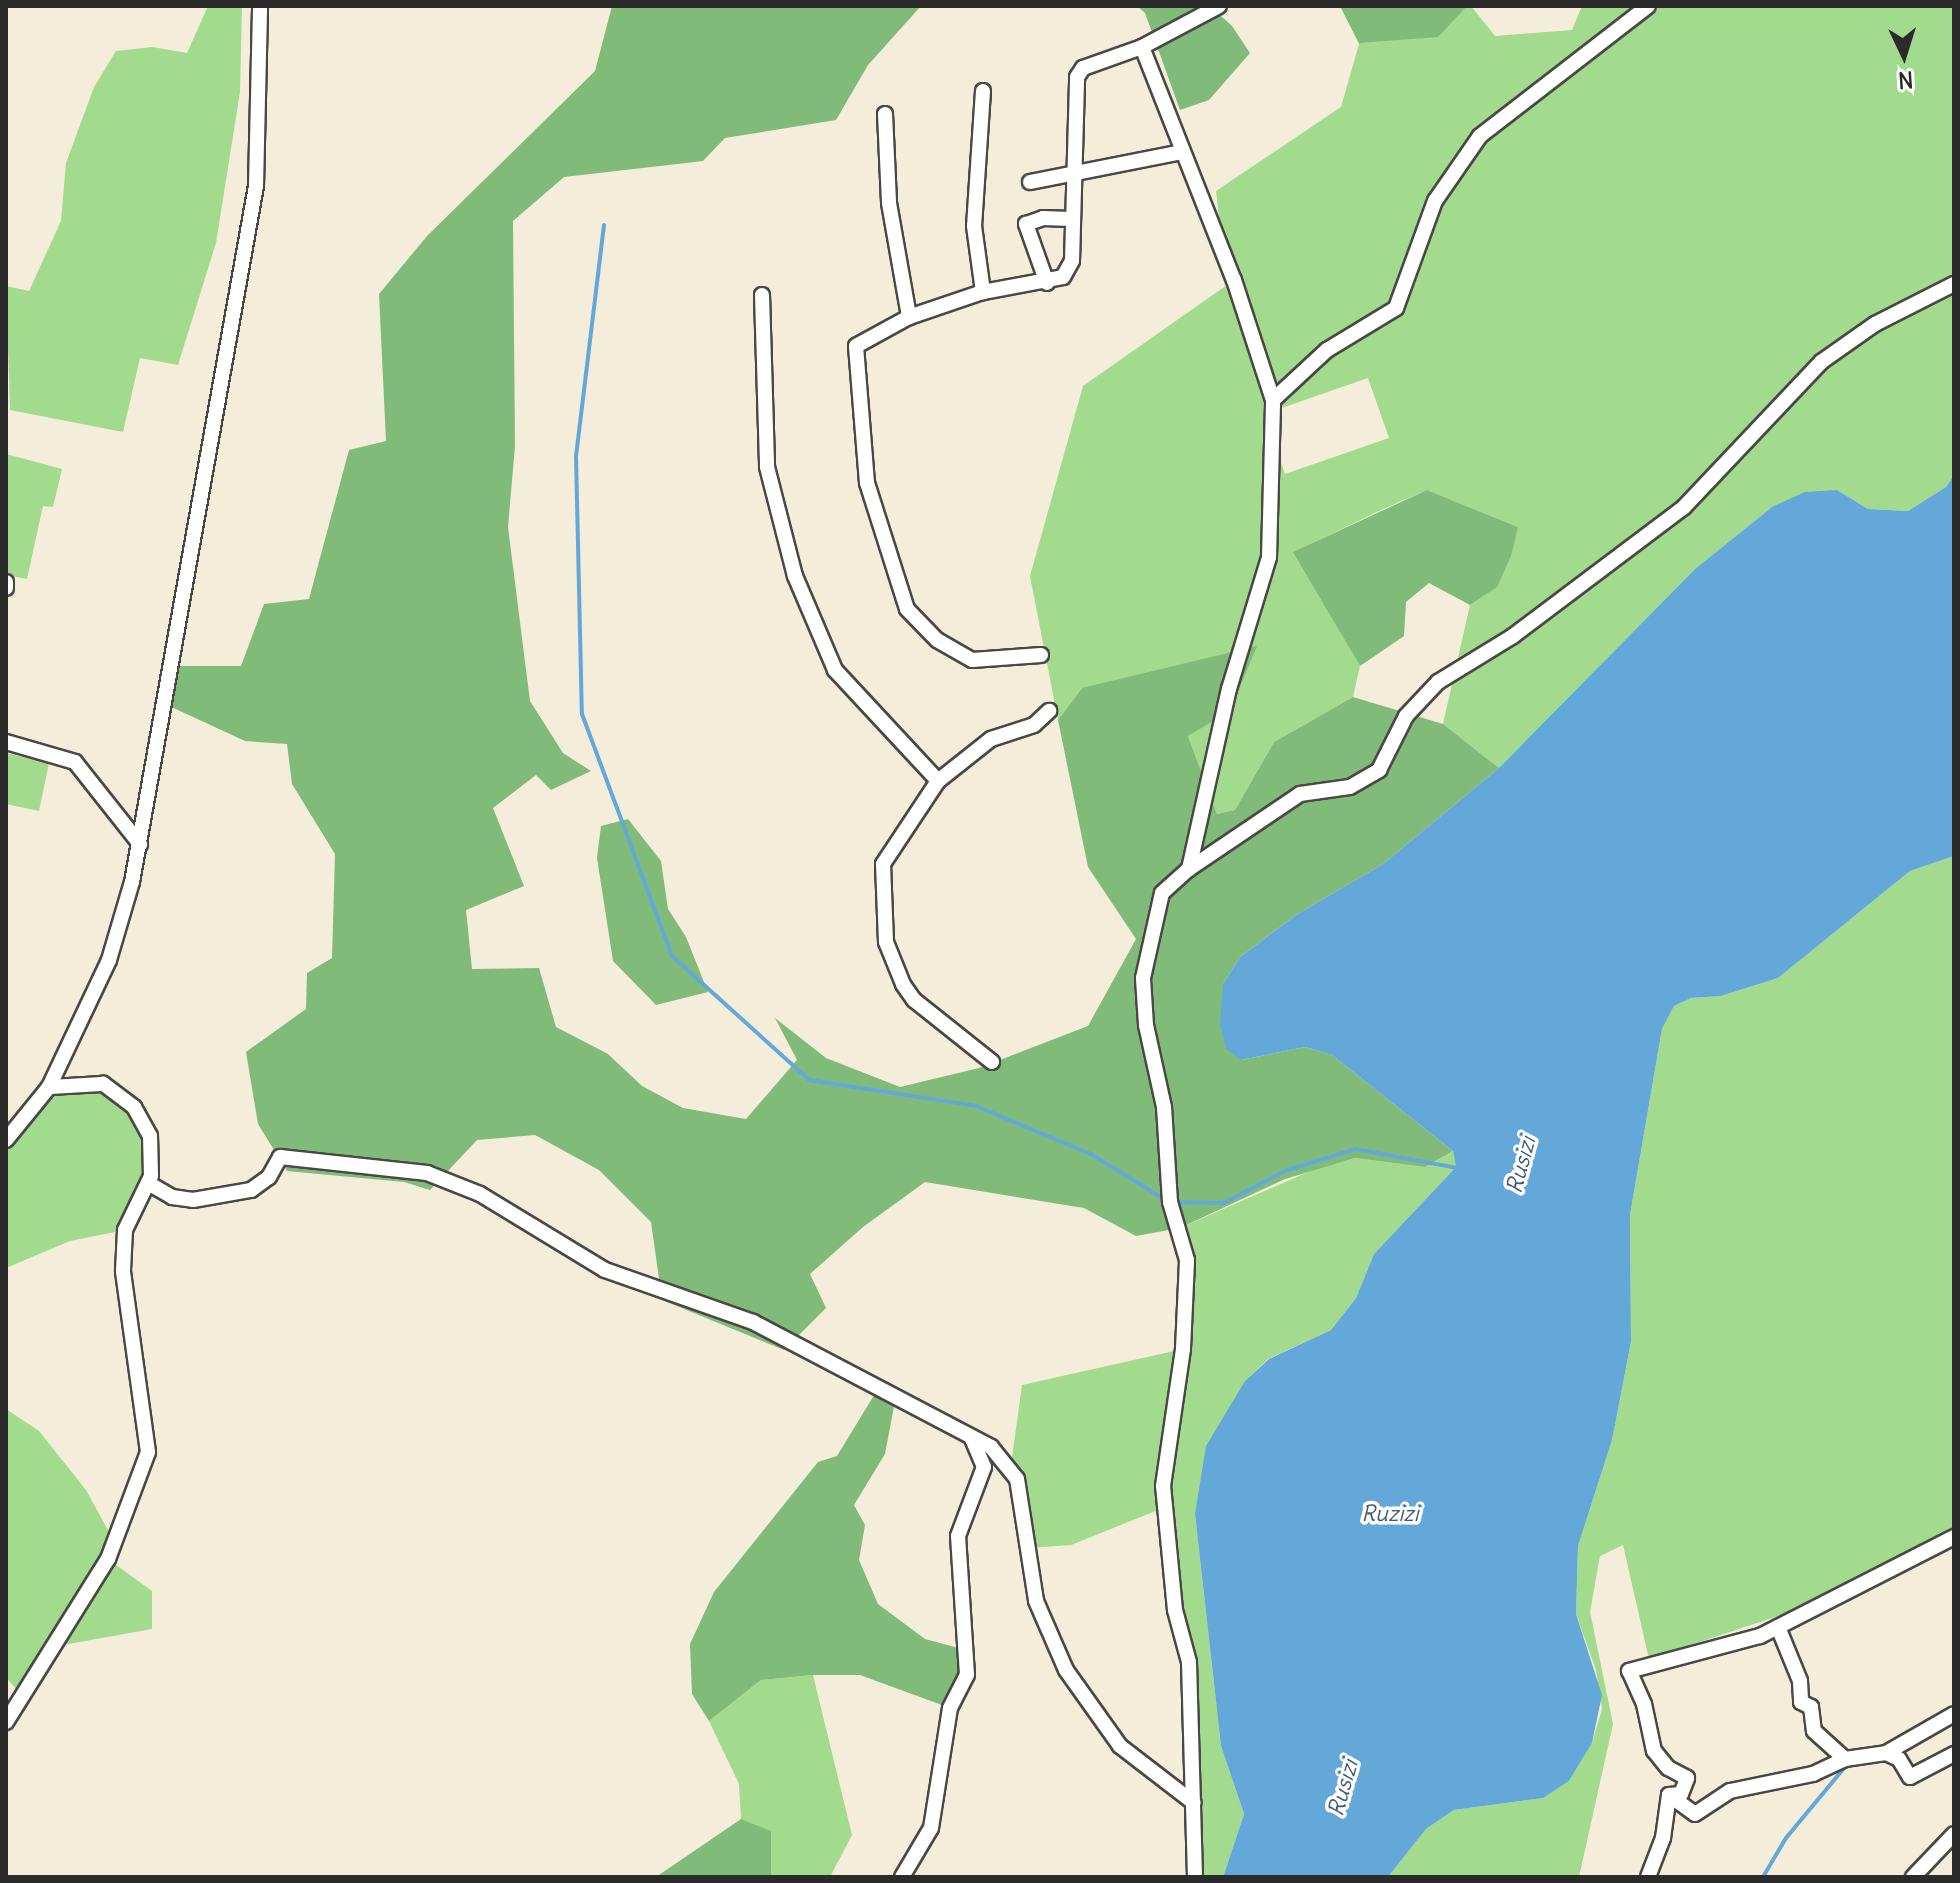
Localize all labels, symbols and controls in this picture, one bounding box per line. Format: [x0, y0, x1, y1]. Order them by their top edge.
north arrow [1864, 16, 1944, 96]
text: N [1897, 65, 1914, 94]
water label: Rusizi [1501, 1134, 1541, 1196]
water label: Ruzizi [1361, 1501, 1419, 1527]
water label: Rusizi [1322, 1757, 1364, 1819]

